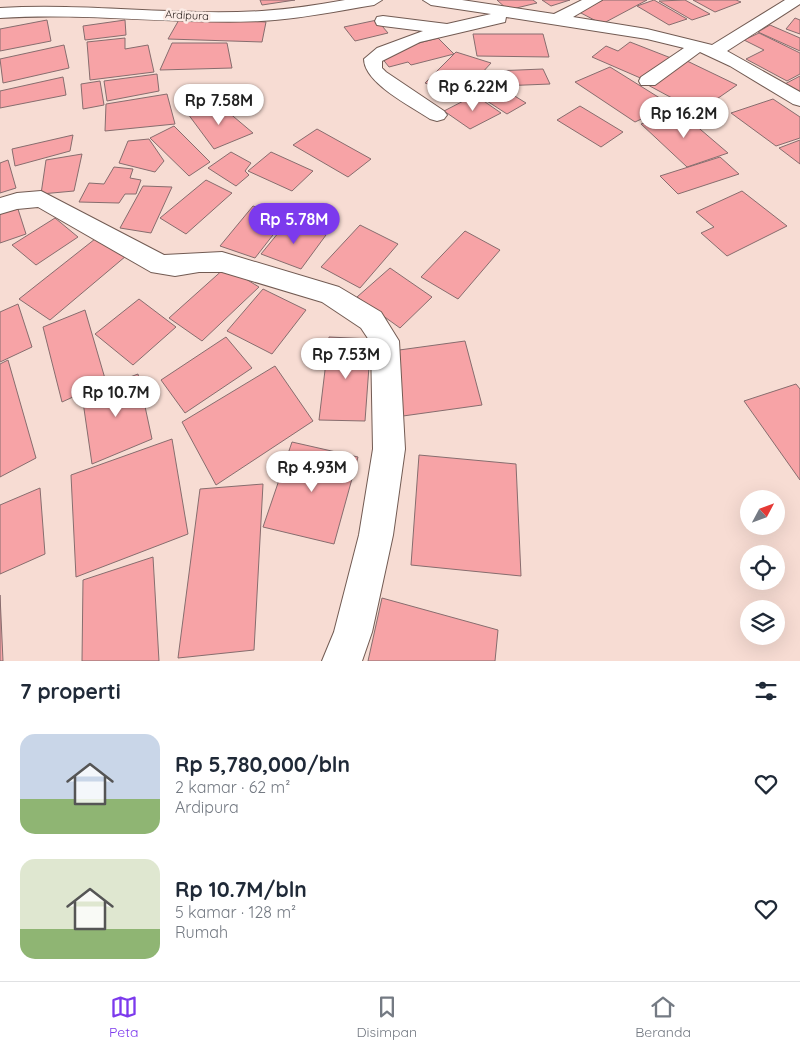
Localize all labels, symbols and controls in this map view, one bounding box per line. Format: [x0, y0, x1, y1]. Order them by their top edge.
street label: Ardipura [165, 7, 209, 23]
pin: Rp 6.22M [421, 70, 525, 112]
text: Rp 6.22M [438, 76, 508, 96]
pin: Rp 7.58M [167, 84, 271, 126]
text: Rp 7.58M [185, 90, 253, 110]
pin: Rp 16.2M [632, 96, 736, 139]
text: Rp 16.2M [651, 103, 717, 123]
pin: Rp 5.78M [242, 202, 346, 245]
text: Rp 5.78M [260, 209, 328, 229]
pin: Rp 7.53M [294, 338, 398, 380]
text: Rp 7.53M [312, 344, 380, 364]
pin: Rp 10.7M [64, 376, 168, 418]
text: Rp 10.7M [82, 382, 150, 402]
pin: Rp 4.93M [260, 450, 364, 493]
text: Rp 4.93M [277, 457, 347, 477]
north arrow [740, 490, 785, 535]
map controls [740, 490, 785, 645]
button: locate [740, 545, 785, 590]
button: layers [740, 600, 785, 645]
icon: filters [752, 677, 780, 705]
text: 7 properti [20, 678, 121, 704]
text: Rp 5,780,000/bln [175, 751, 350, 777]
icon: home [60, 754, 120, 814]
icon: heart [752, 770, 780, 798]
text: 2 kamar · 62 m² [175, 777, 290, 797]
text: Ardipura [175, 797, 239, 817]
text: Rp 10.7M/bln [175, 876, 307, 902]
icon: home [60, 879, 120, 939]
icon: heart [752, 895, 780, 923]
text: 5 kamar · 128 m² [175, 902, 296, 922]
text: Rumah [175, 922, 228, 942]
tab: Peta [109, 993, 138, 1041]
tab: Disimpan [357, 993, 417, 1041]
tab: Beranda [635, 993, 691, 1041]

